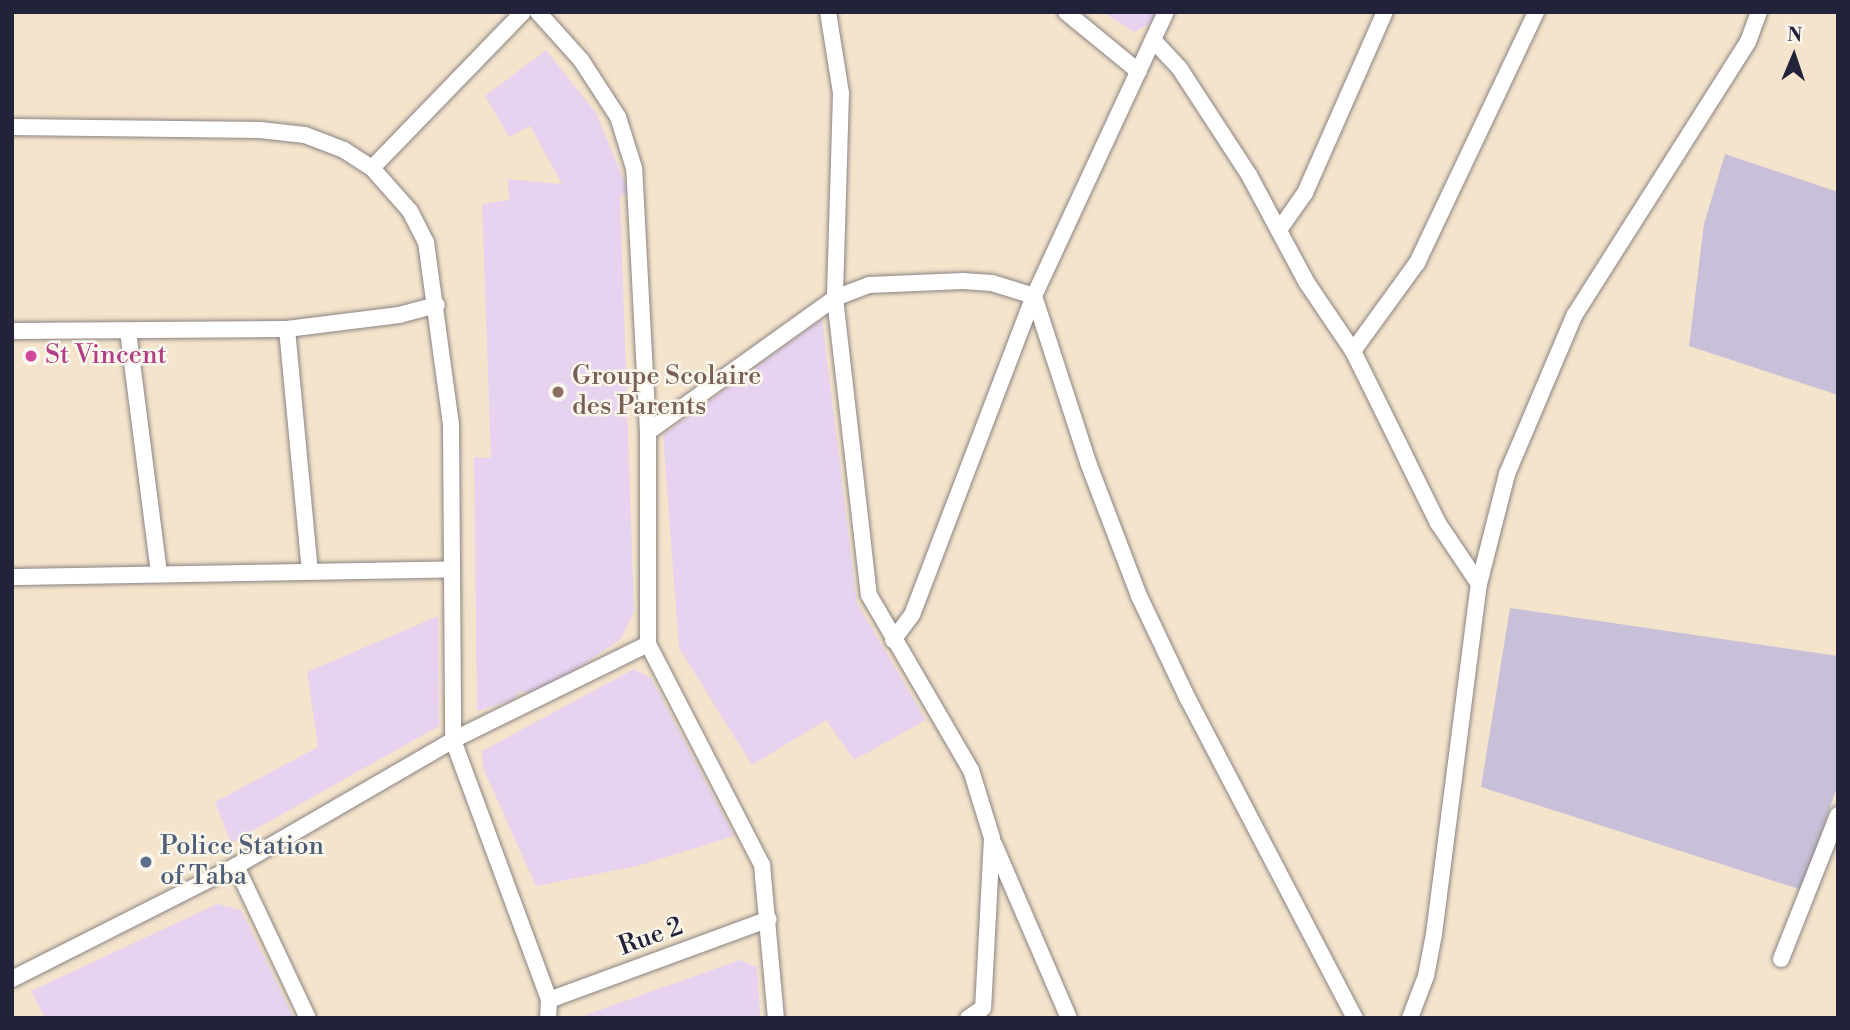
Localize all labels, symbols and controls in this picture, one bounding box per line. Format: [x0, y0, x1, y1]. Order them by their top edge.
north arrow [1759, 21, 1829, 91]
text: N [1787, 23, 1803, 47]
place label: St Vincent [45, 340, 167, 372]
marker: St Vincent [23, 348, 39, 364]
place label: Groupe Scolaire des Parents [572, 361, 761, 422]
marker: Groupe Scolaire des Parents [550, 384, 566, 400]
place label: Police Station of Taba [160, 831, 324, 892]
marker: Police Station of Taba [138, 854, 154, 870]
street label: Rue 2 [615, 911, 687, 963]

